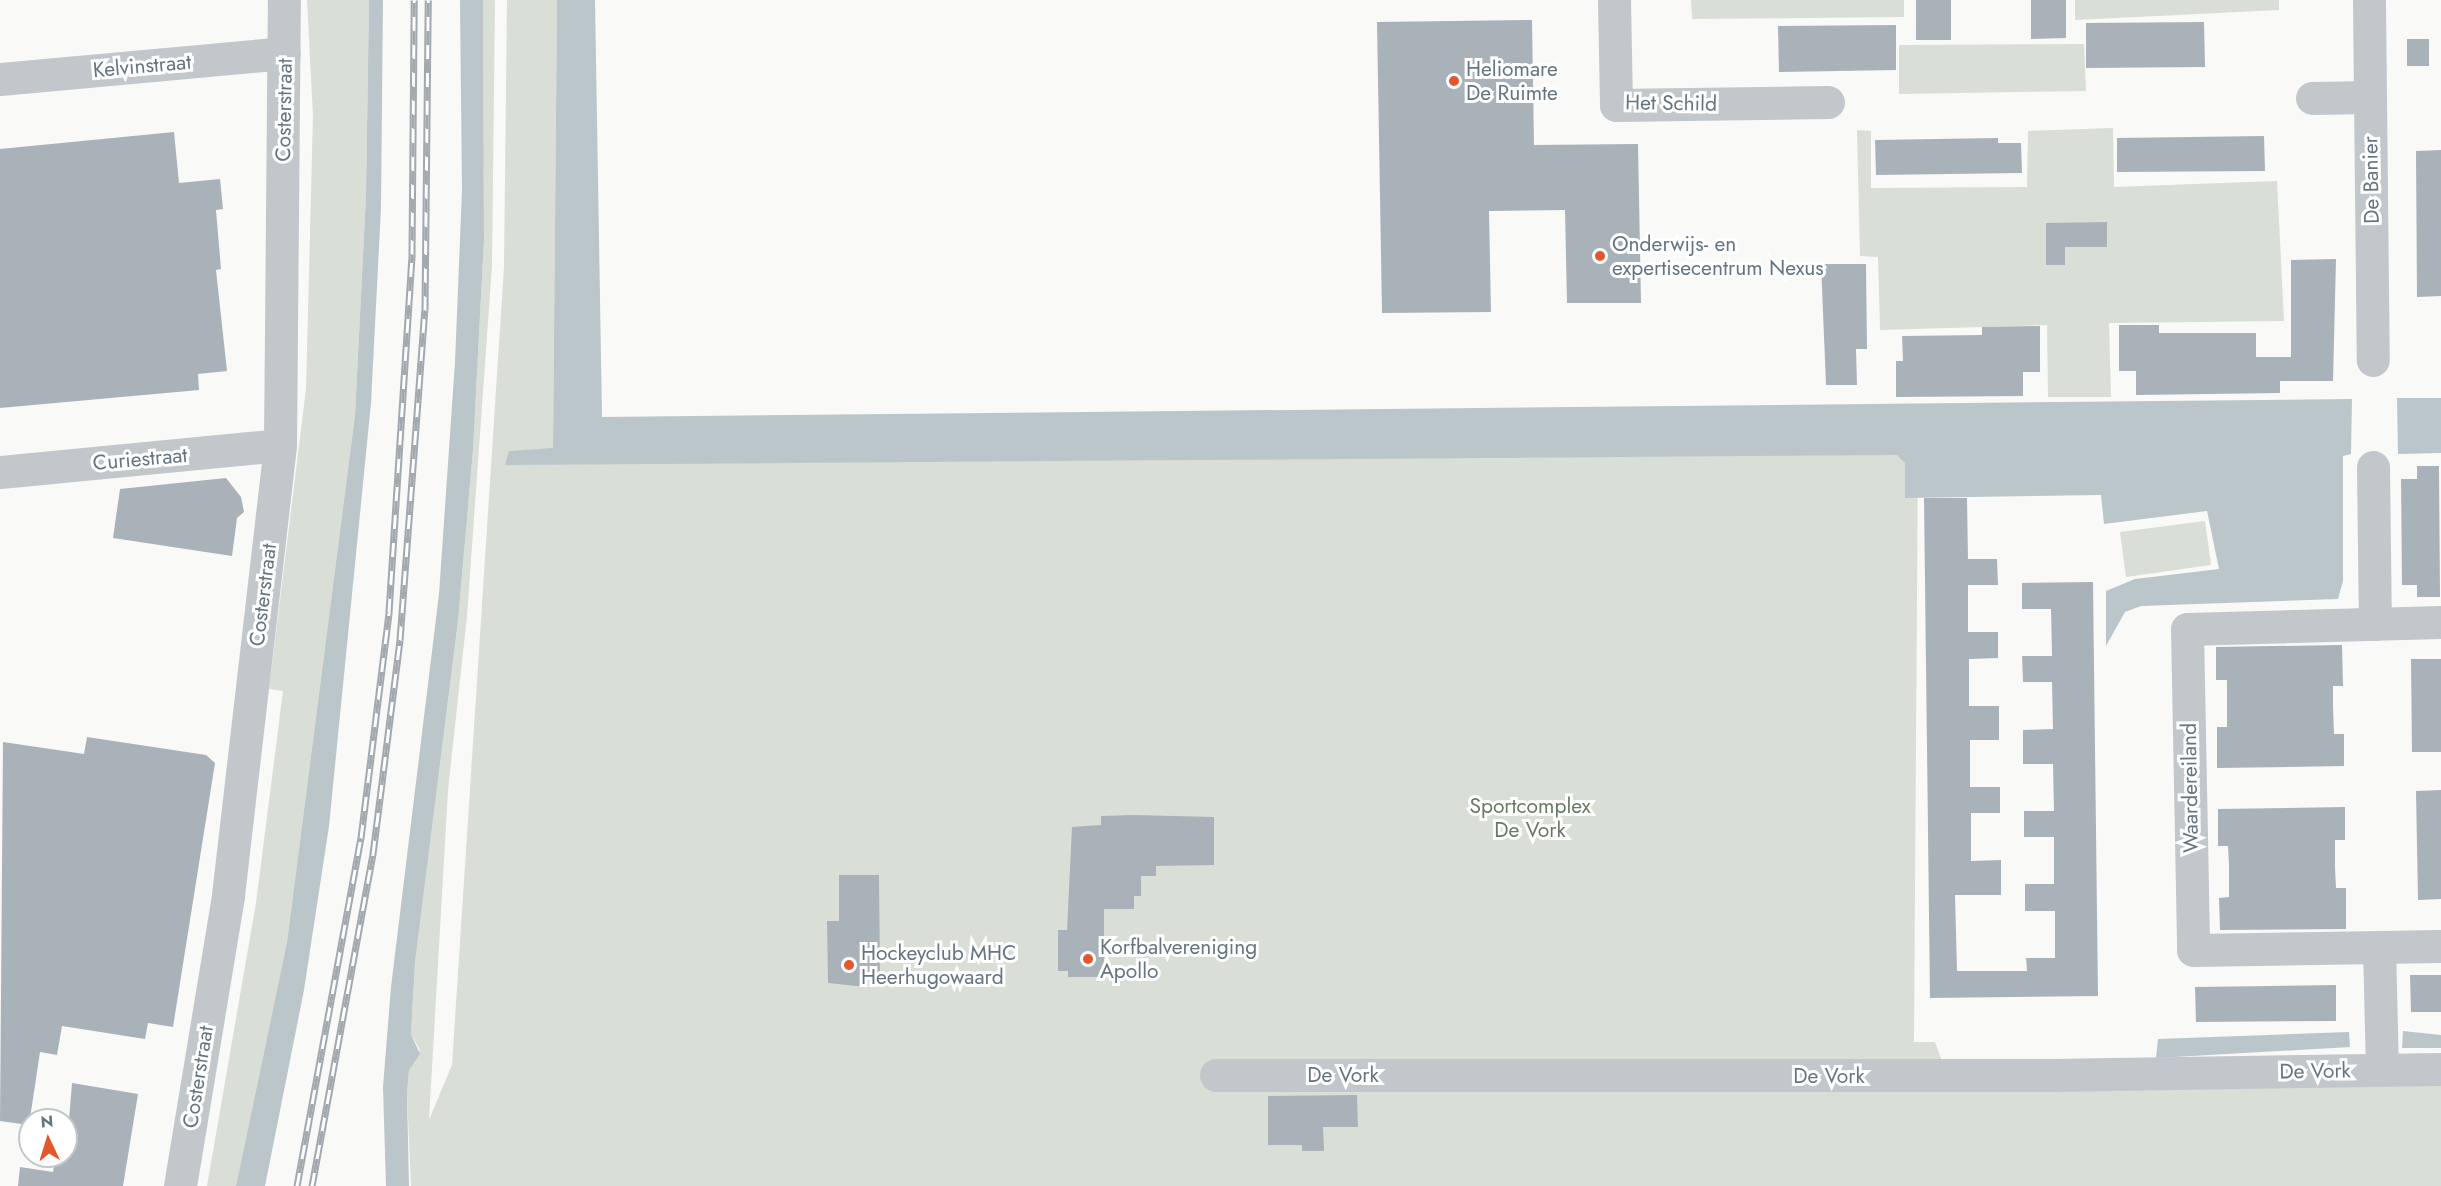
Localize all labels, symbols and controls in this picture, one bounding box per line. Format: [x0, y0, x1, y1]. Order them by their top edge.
street label: Kelvinstraat [92, 49, 192, 83]
place label: Heliomare De Ruimte [1466, 56, 1558, 106]
street label: Costerstraat [271, 58, 297, 162]
marker: Heliomare De Ruimte [1447, 74, 1461, 88]
street label: Het Schild [1625, 90, 1717, 116]
street label: De Banier [2358, 136, 2384, 224]
place label: Onderwijs- en expertisecentrum Nexus [1612, 231, 1824, 281]
marker: Onderwijs- en expertisecentrum Nexus [1593, 249, 1607, 263]
street label: Curiestraat [92, 442, 188, 476]
street label: Costerstraat [244, 542, 282, 648]
street label: Waardereiland [2176, 723, 2204, 853]
park label: Sportcomplex De Vork [1469, 793, 1591, 843]
place label: Korfbalvereniging Apollo [1100, 934, 1257, 984]
place label: Hockeyclub MHC Heerhugowaard [861, 940, 1016, 990]
marker: Korfbalvereniging Apollo [1081, 952, 1095, 966]
marker: Hockeyclub MHC Heerhugowaard [842, 958, 856, 972]
street label: Costerstraat [177, 1024, 219, 1130]
street label: De Vork [2279, 1058, 2351, 1084]
street label: De Vork [1307, 1062, 1379, 1088]
street label: De Vork [1793, 1063, 1865, 1089]
north arrow [18, 1108, 78, 1168]
text: N [40, 1110, 54, 1133]

